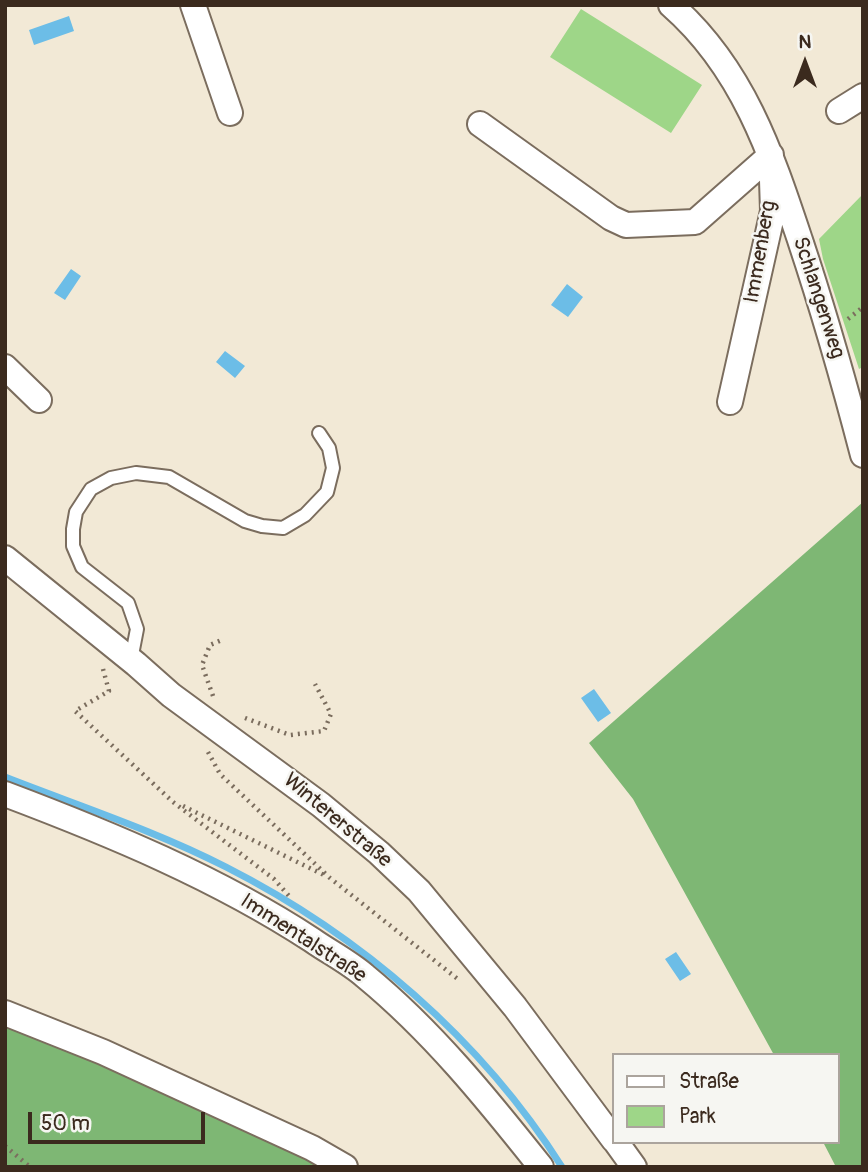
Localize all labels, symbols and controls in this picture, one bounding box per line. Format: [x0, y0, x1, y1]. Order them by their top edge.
north arrow [770, 28, 840, 98]
text: N [799, 30, 811, 54]
street label: Immenberg [740, 199, 782, 305]
street label: Schlangenweg [787, 234, 849, 362]
street label: Wintererstraße [278, 768, 396, 874]
street label: Immentalstraße [235, 889, 371, 989]
legend [612, 1053, 840, 1144]
text: Straße [679, 1068, 739, 1095]
scale bar [32, 1098, 208, 1142]
text: Park [679, 1103, 716, 1130]
text: 50 m [41, 1110, 90, 1137]

